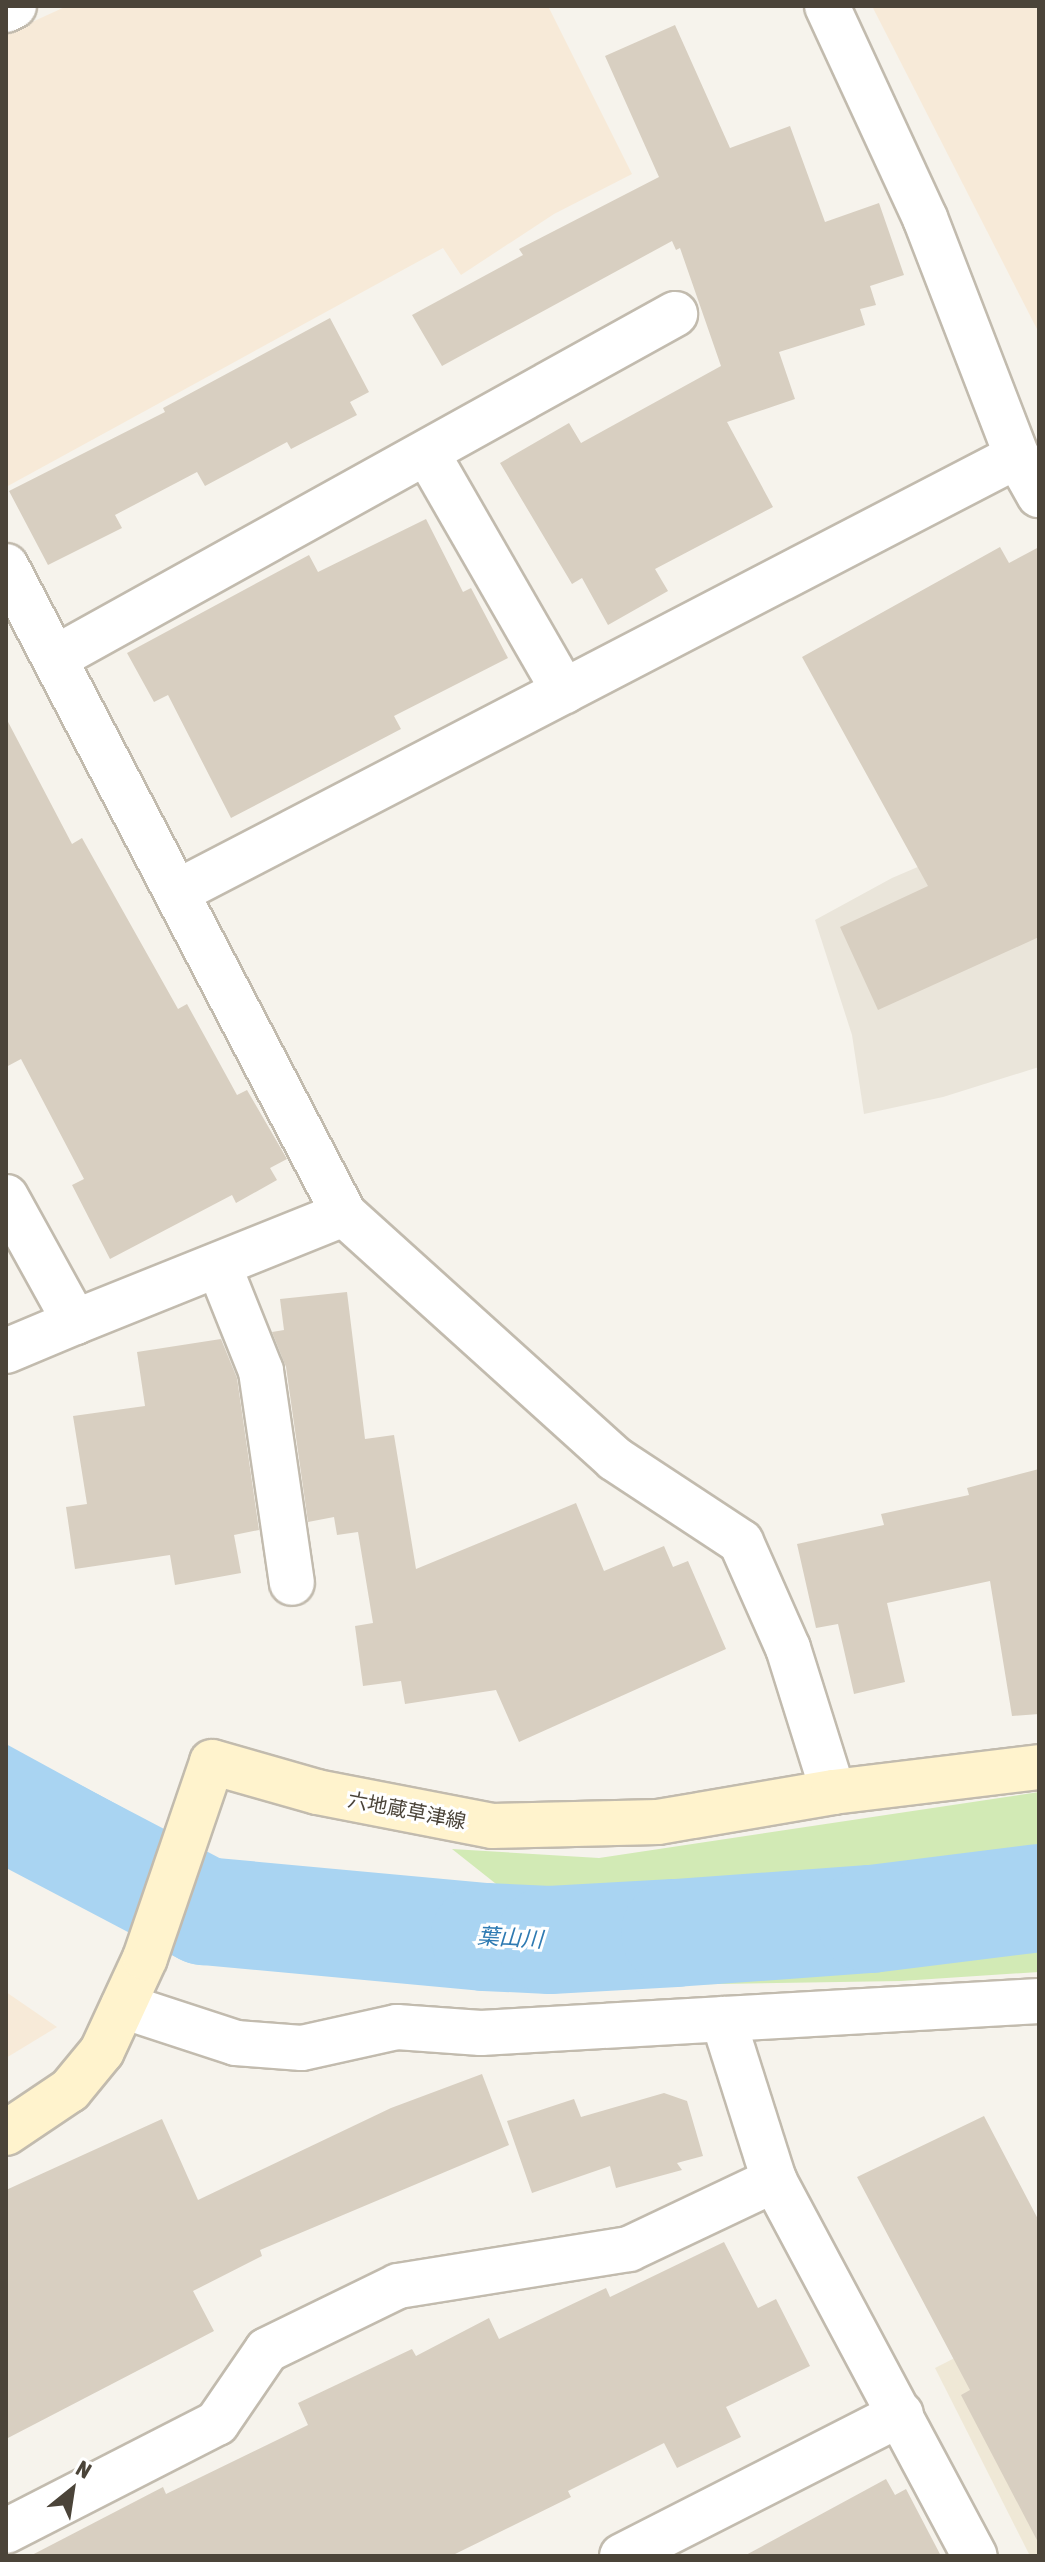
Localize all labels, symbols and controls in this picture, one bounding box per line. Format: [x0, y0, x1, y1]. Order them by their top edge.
street label: 六地蔵草津線 [346, 1787, 468, 1833]
water label: 葉山川 [476, 1923, 544, 1953]
north arrow [32, 2450, 112, 2530]
text: N [72, 2455, 96, 2484]

